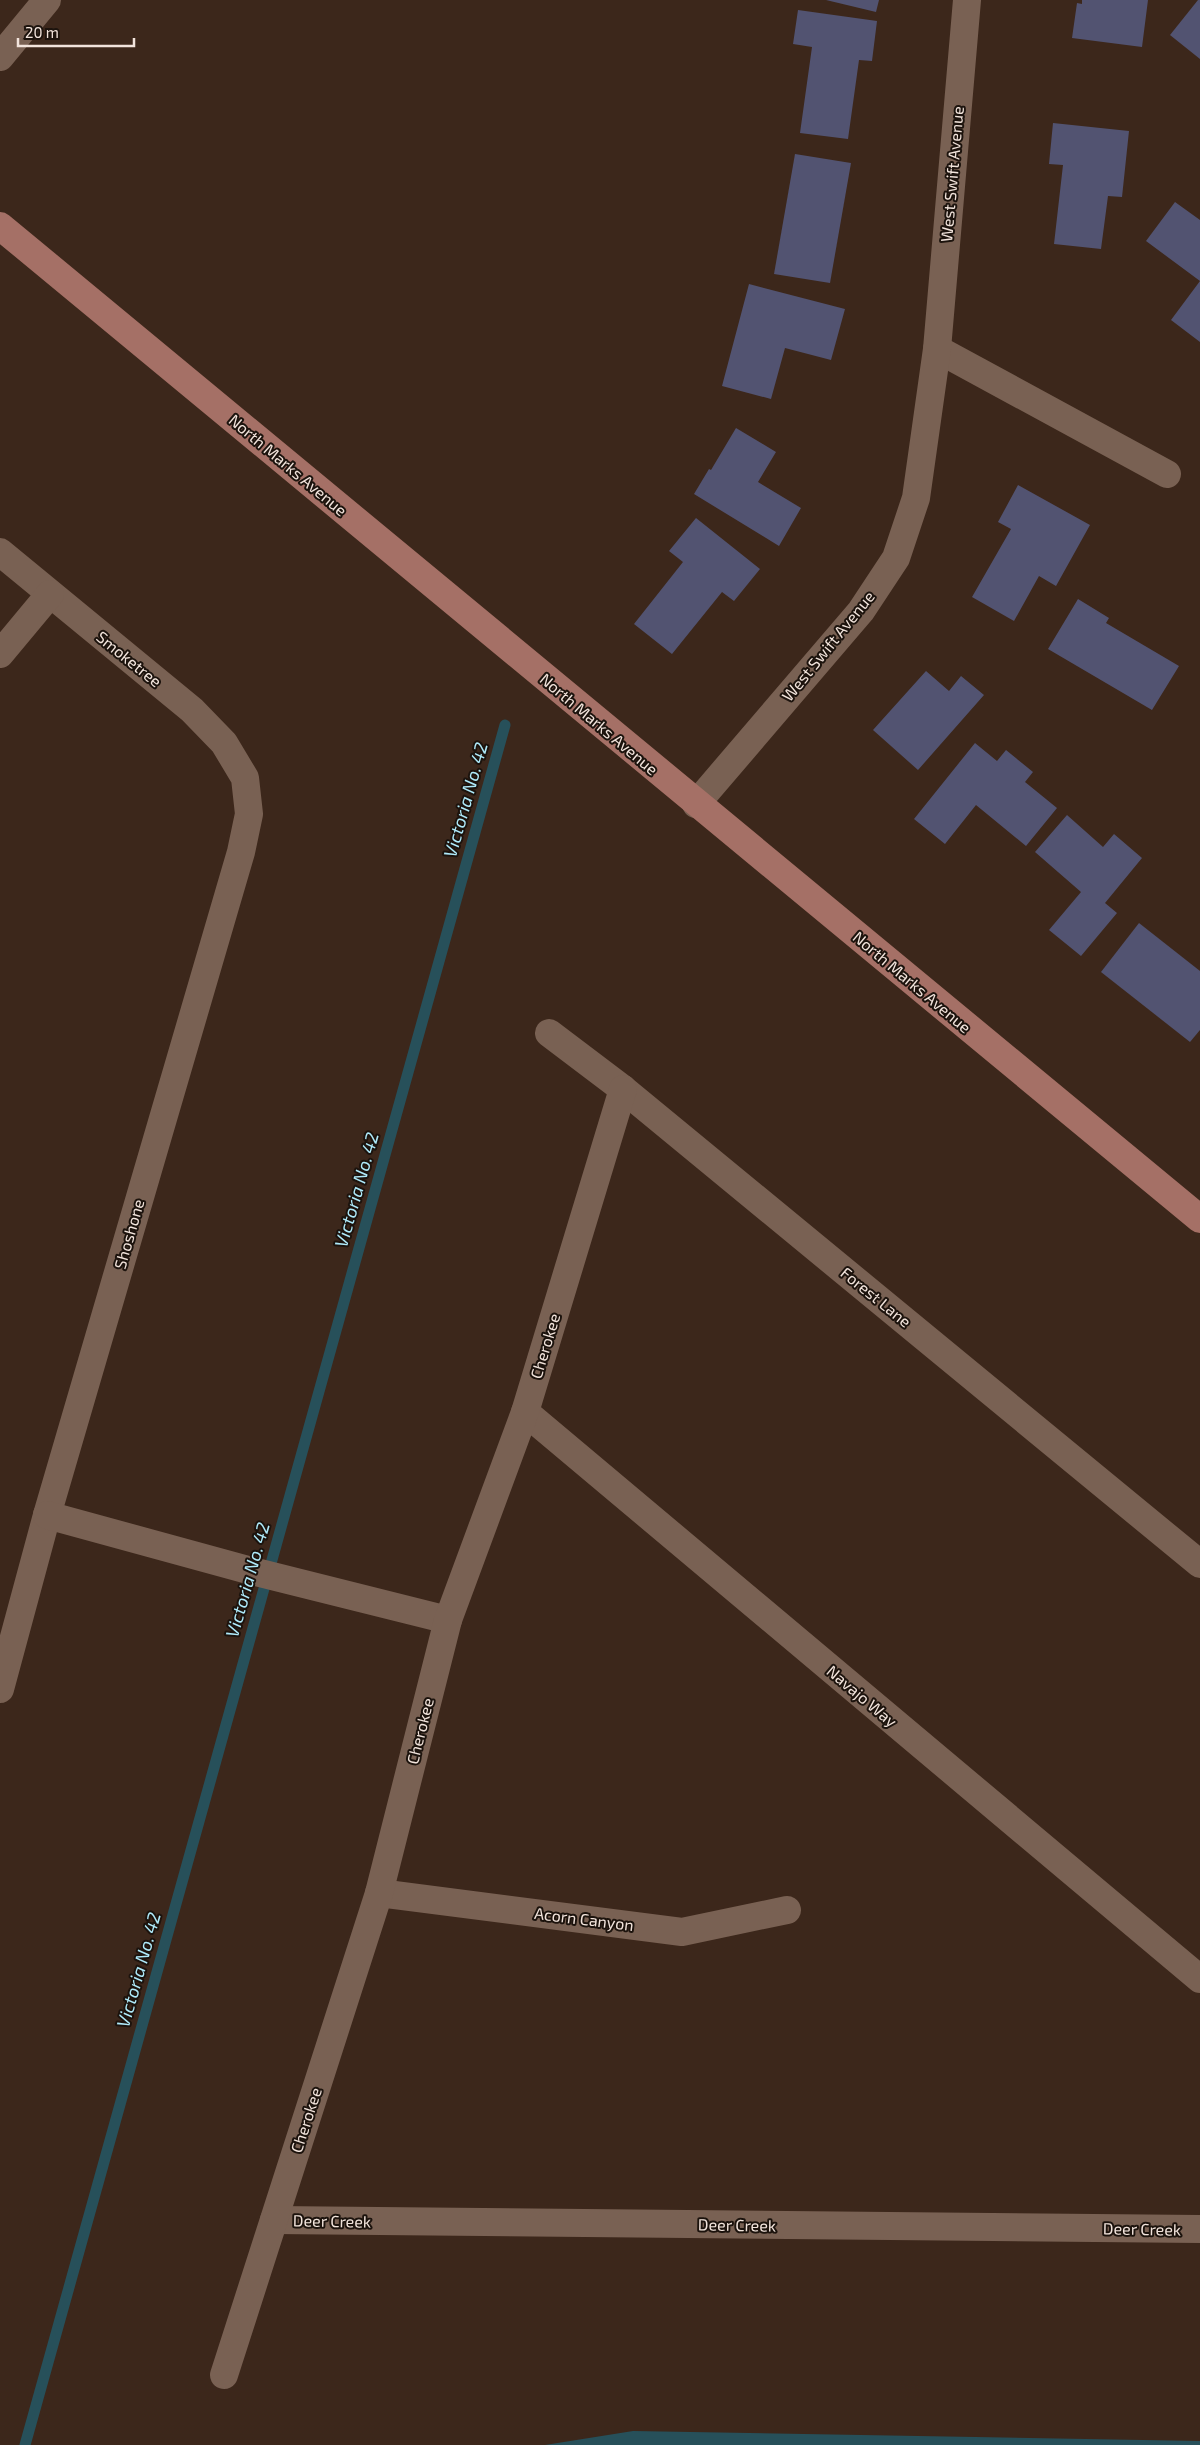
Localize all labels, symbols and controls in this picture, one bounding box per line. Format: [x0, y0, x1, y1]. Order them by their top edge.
scale bar [18, 15, 134, 47]
text: 20 m [25, 23, 59, 41]
street label: West Swift Avenue [936, 105, 967, 243]
street label: North Marks Avenue [226, 410, 351, 519]
street label: West Swift Avenue [777, 587, 878, 705]
street label: Smoketree [93, 627, 166, 691]
street label: North Marks Avenue [537, 669, 662, 778]
water label: Victoria No. 42 [438, 740, 492, 860]
street label: North Marks Avenue [850, 927, 975, 1036]
water label: Victoria No. 42 [329, 1130, 383, 1250]
street label: Shoshone [109, 1197, 148, 1271]
street label: Forest Lane [837, 1262, 915, 1331]
street label: Cherokee [526, 1311, 563, 1381]
water label: Victoria No. 42 [220, 1520, 274, 1640]
street label: Navajo Way [823, 1661, 902, 1732]
street label: Cherokee [402, 1696, 437, 1766]
street label: Acorn Canyon [533, 1903, 635, 1934]
water label: Victoria No. 42 [111, 1910, 165, 2030]
street label: Cherokee [286, 2085, 325, 2155]
street label: Deer Creek [293, 2210, 371, 2231]
street label: Deer Creek [698, 2214, 776, 2235]
street label: Deer Creek [1103, 2218, 1181, 2239]

